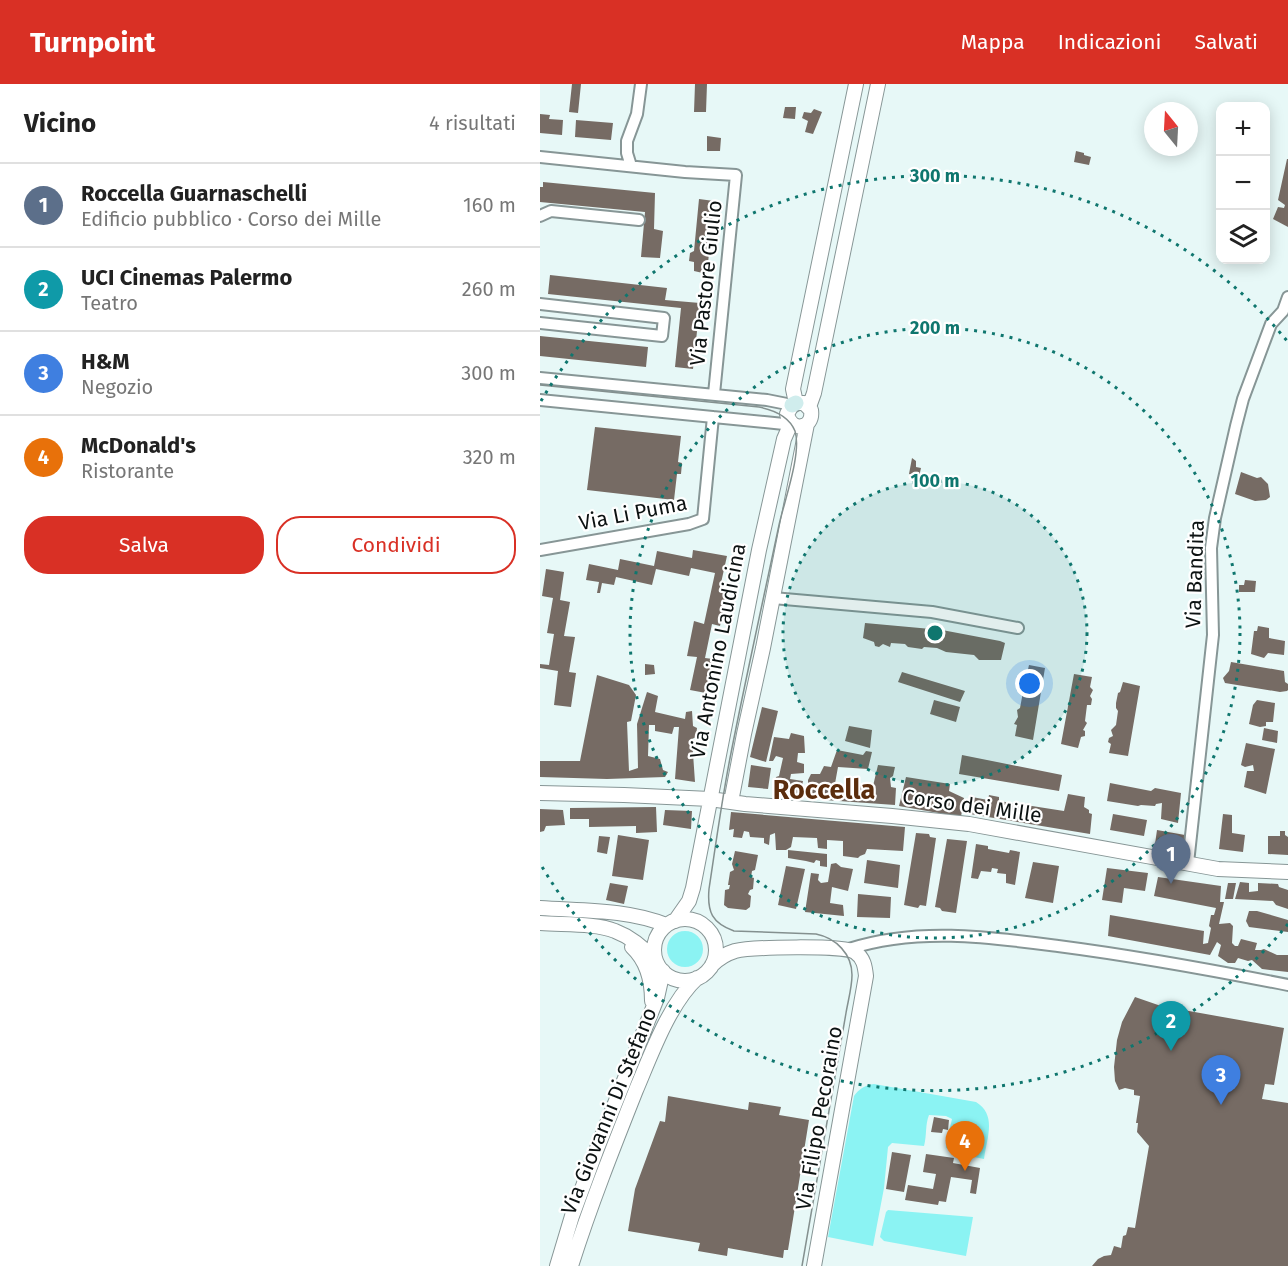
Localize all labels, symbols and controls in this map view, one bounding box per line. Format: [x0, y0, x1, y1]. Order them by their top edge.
text: Turnpoint [30, 26, 155, 59]
text: Mappa [961, 29, 1025, 55]
text: Indicazioni [1058, 29, 1161, 55]
text: Salvati [1194, 29, 1258, 55]
north arrow [1144, 102, 1198, 156]
map controls [1216, 102, 1270, 264]
button: + [1216, 102, 1270, 156]
text: Vicino [24, 108, 96, 139]
text: 4 risultati [429, 111, 516, 135]
button: − [1216, 156, 1270, 210]
text: 300 m [909, 165, 960, 187]
text: Roccella Guarnaschelli [81, 180, 307, 207]
text: 1 [39, 193, 48, 217]
text: 160 m [463, 193, 516, 217]
street label: Via Pastore Giulio [684, 199, 728, 367]
text: Edificio pubblico · Corso dei Mille [81, 207, 381, 231]
button: layers [1216, 210, 1270, 264]
text: UCI Cinemas Palermo [81, 264, 292, 291]
text: 2 [38, 277, 49, 301]
text: 260 m [462, 277, 516, 301]
text: Teatro [81, 291, 138, 315]
text: 200 m [910, 317, 960, 339]
text: H&M [81, 348, 130, 375]
text: 3 [38, 361, 49, 385]
text: 300 m [461, 361, 516, 385]
text: Negozio [81, 375, 153, 399]
text: McDonald's [81, 432, 196, 459]
text: 4 [38, 445, 49, 469]
text: 320 m [463, 445, 516, 469]
text: Ristorante [81, 459, 174, 483]
text: 100 m [911, 470, 959, 492]
street label: Via Li Puma [577, 490, 689, 536]
button: Salva [24, 516, 264, 574]
button: Condividi [276, 516, 516, 574]
street label: Via Bandita [1180, 519, 1210, 629]
street label: Via Antonino Laudicina [684, 541, 752, 761]
centre of rings [925, 623, 945, 643]
your location [1015, 669, 1044, 698]
district label: Roccella [773, 774, 875, 806]
street label: Corso dei Mille [901, 783, 1043, 829]
pin: 1 [1152, 834, 1190, 884]
pin: 2 [1152, 1002, 1190, 1051]
street label: Via Giovanni Di Stefano [556, 1004, 662, 1218]
street label: Via Filipo Pecoraino [790, 1024, 848, 1212]
pin: 3 [1202, 1056, 1240, 1105]
pin: 4 [946, 1122, 984, 1171]

